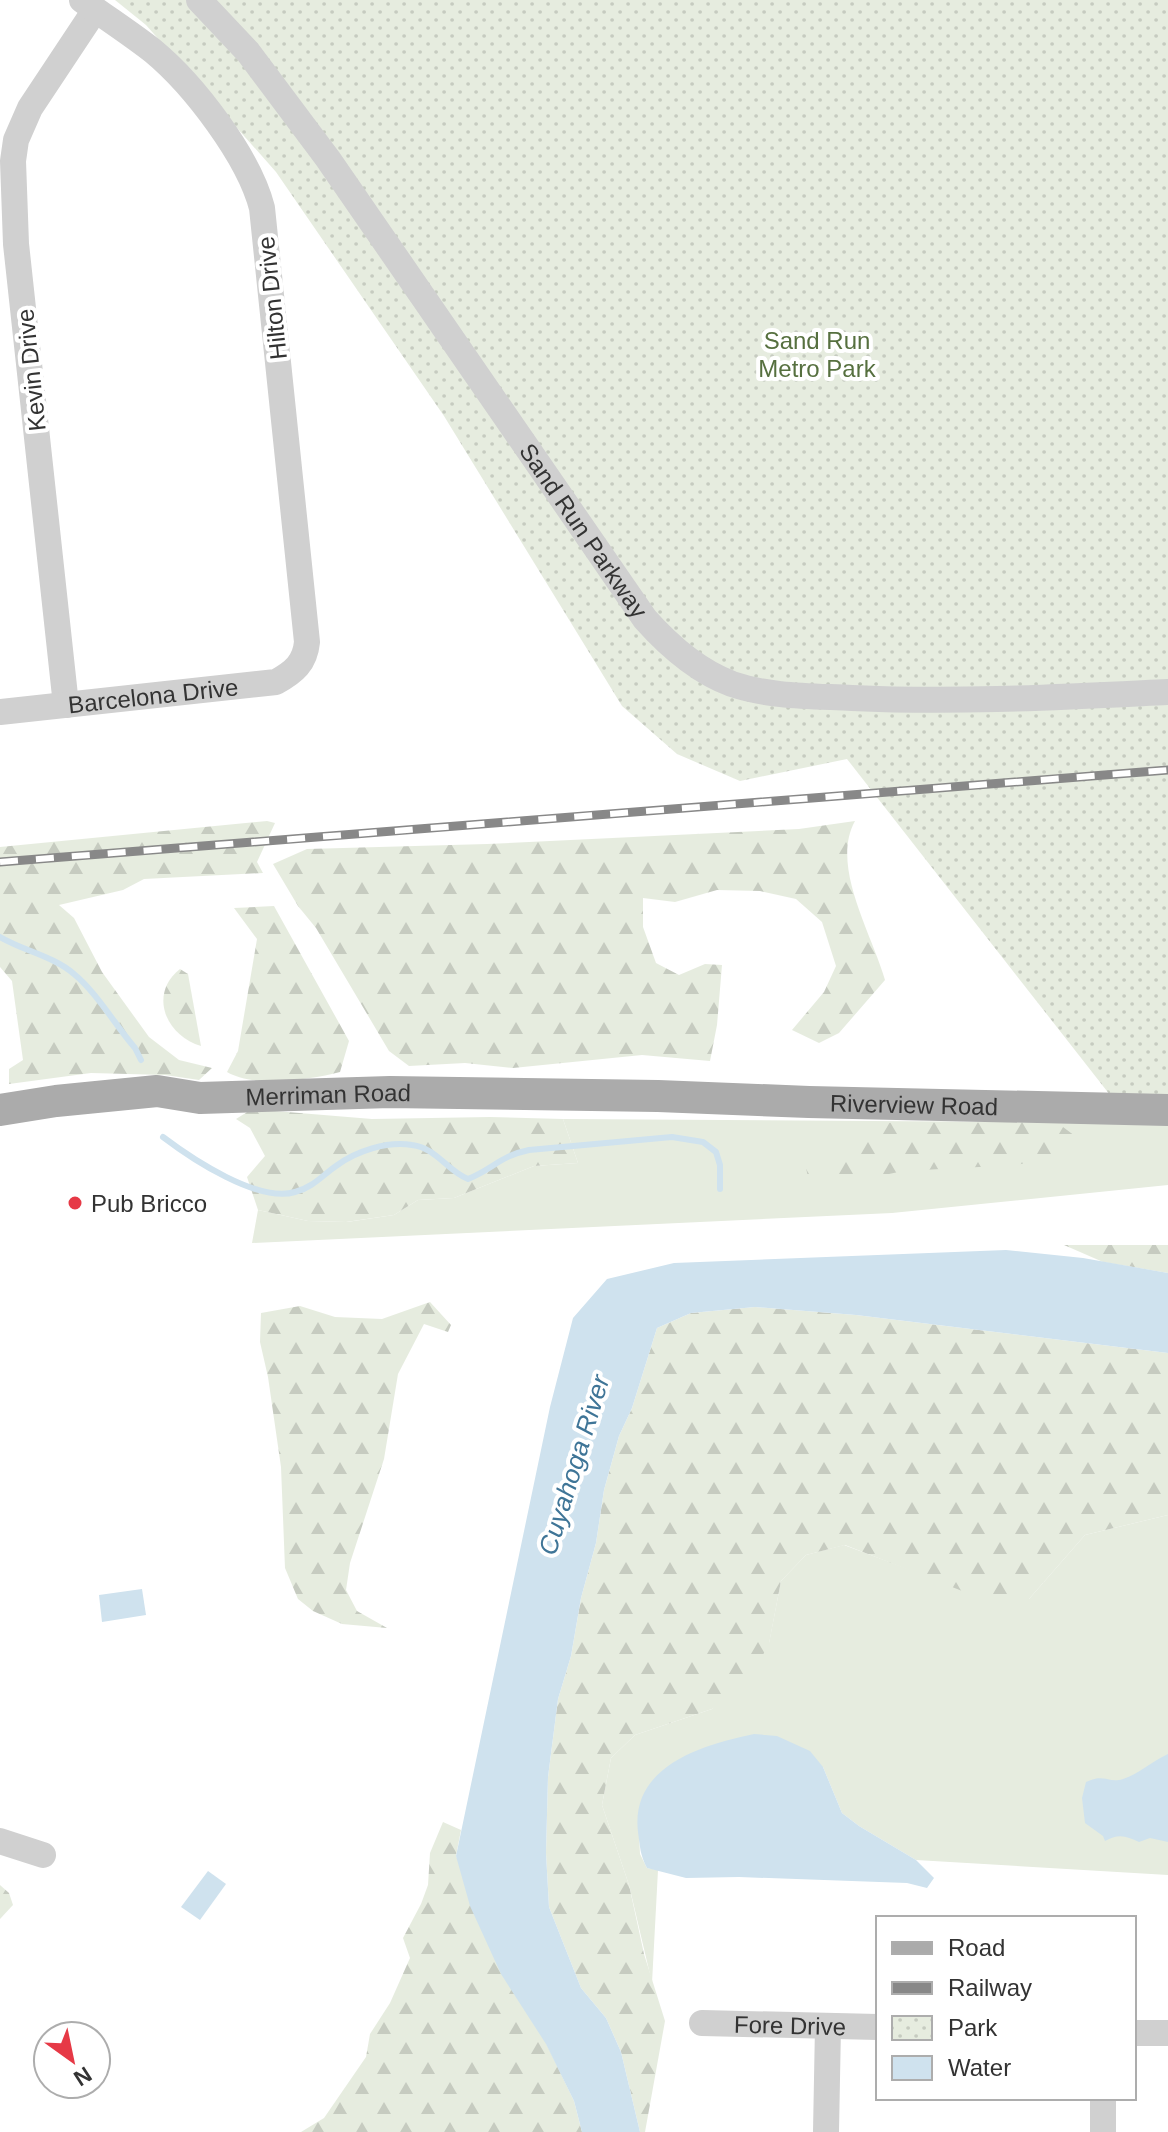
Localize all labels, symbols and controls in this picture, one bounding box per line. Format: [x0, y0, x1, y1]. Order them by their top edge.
street label: Hilton Drive [252, 235, 292, 361]
street label: Kevin Drive [11, 308, 51, 432]
park label: Sand Run Metro Park [758, 327, 877, 382]
street label: Sand Run Parkway [514, 438, 653, 623]
street label: Barcelona Drive [67, 673, 239, 718]
street label: Merriman Road [245, 1078, 411, 1110]
street label: Riverview Road [830, 1089, 998, 1120]
place label: Pub Bricco [91, 1190, 207, 1217]
marker: Pub Bricco [66, 1194, 84, 1212]
water label: Cuyahoga River [532, 1370, 616, 1559]
legend [876, 1916, 1136, 2100]
text: Road [948, 1934, 1005, 1961]
text: Railway [948, 1974, 1032, 2001]
street label: Fore Drive [734, 2010, 846, 2040]
text: Park [948, 2014, 998, 2041]
north arrow [32, 2020, 112, 2100]
text: Water [948, 2054, 1011, 2081]
text: N [69, 2062, 96, 2091]

